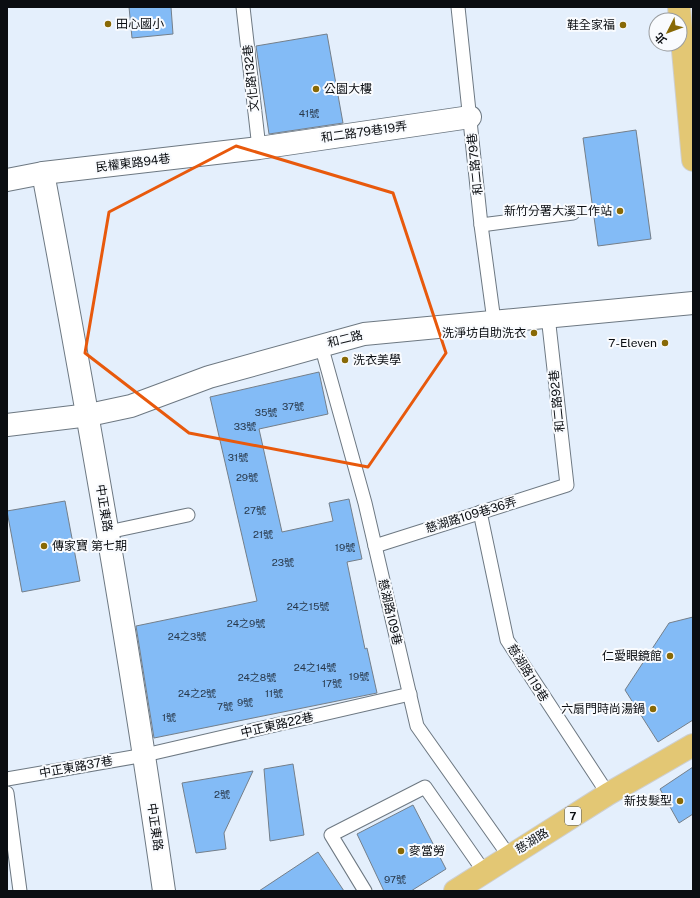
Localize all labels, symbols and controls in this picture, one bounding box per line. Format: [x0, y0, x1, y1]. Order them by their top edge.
north arrow [648, 12, 688, 52]
place label: 田心國小 [116, 17, 164, 31]
place label: 鞋全家福 [567, 18, 615, 32]
marker: 田心國小 [103, 19, 113, 29]
marker: 鞋全家福 [618, 20, 628, 30]
text: 北 [652, 31, 669, 47]
street label: 文化路132巷 [241, 44, 261, 112]
place label: 公園大樓 [324, 82, 372, 96]
marker: 公園大樓 [311, 84, 321, 94]
house number: 41號 [299, 107, 319, 119]
street label: 和二路79巷19弄 [320, 119, 408, 145]
street label: 和二路79巷 [465, 132, 485, 196]
street label: 民權東路94巷 [95, 151, 171, 175]
place label: 新竹分署大溪工作站 [504, 204, 612, 218]
marker: 新竹分署大溪工作站 [615, 206, 625, 216]
place label: 洗淨坊自助洗衣 [442, 326, 526, 340]
street label: 和二路 [326, 328, 364, 350]
marker: 洗淨坊自助洗衣 [529, 328, 539, 338]
place label: 7-Eleven [608, 336, 657, 350]
marker: 7-Eleven [660, 338, 670, 348]
place label: 洗衣美學 [353, 353, 401, 367]
marker: 洗衣美學 [340, 355, 350, 365]
street label: 和二路92巷 [547, 369, 567, 433]
house number: 37號 [282, 400, 304, 412]
house number: 35號 [255, 406, 277, 418]
house number: 33號 [234, 420, 256, 432]
house number: 31號 [228, 451, 248, 463]
house number: 29號 [236, 471, 258, 483]
street label: 中正東路 [93, 483, 115, 533]
street label: 慈湖路109巷36弄 [424, 494, 518, 536]
house number: 27號 [244, 504, 266, 516]
house number: 21號 [253, 528, 273, 540]
place label: 傳家寶 第七期 [52, 539, 127, 553]
marker: 傳家寶 第七期 [39, 541, 49, 551]
house number: 19號 [335, 541, 355, 553]
house number: 23號 [272, 556, 294, 568]
street label: 慈湖路109巷 [376, 577, 404, 647]
house number: 24之15號 [287, 600, 329, 612]
house number: 24之9號 [227, 617, 265, 629]
house number: 24之3號 [168, 630, 206, 642]
street label: 慈湖路119巷 [505, 642, 551, 704]
place label: 仁愛眼鏡館 [602, 649, 662, 663]
marker: 仁愛眼鏡館 [665, 651, 675, 661]
house number: 24之14號 [294, 661, 336, 673]
house number: 19號 [349, 670, 369, 682]
house number: 24之8號 [238, 671, 276, 683]
house number: 17號 [322, 677, 342, 689]
house number: 24之2號 [178, 687, 216, 699]
house number: 11號 [265, 687, 283, 699]
house number: 9號 [237, 696, 253, 708]
house number: 7號 [217, 700, 233, 712]
place label: 六扇門時尚湯鍋 [561, 702, 645, 716]
marker: 六扇門時尚湯鍋 [648, 704, 658, 714]
street label: 中正東路22巷 [239, 710, 315, 740]
house number: 1號 [162, 711, 176, 723]
street label: 中正東路37巷 [38, 754, 114, 780]
house number: 2號 [214, 788, 230, 800]
place label: 新技髮型 [624, 794, 672, 808]
marker: 新技髮型 [675, 796, 685, 806]
street label: 中正東路 [145, 802, 165, 852]
road number: 7 [565, 807, 581, 825]
street label: 慈湖路 [513, 826, 551, 856]
place label: 麥當勞 [409, 844, 445, 858]
marker: 麥當勞 [396, 846, 406, 856]
house number: 97號 [384, 873, 406, 885]

